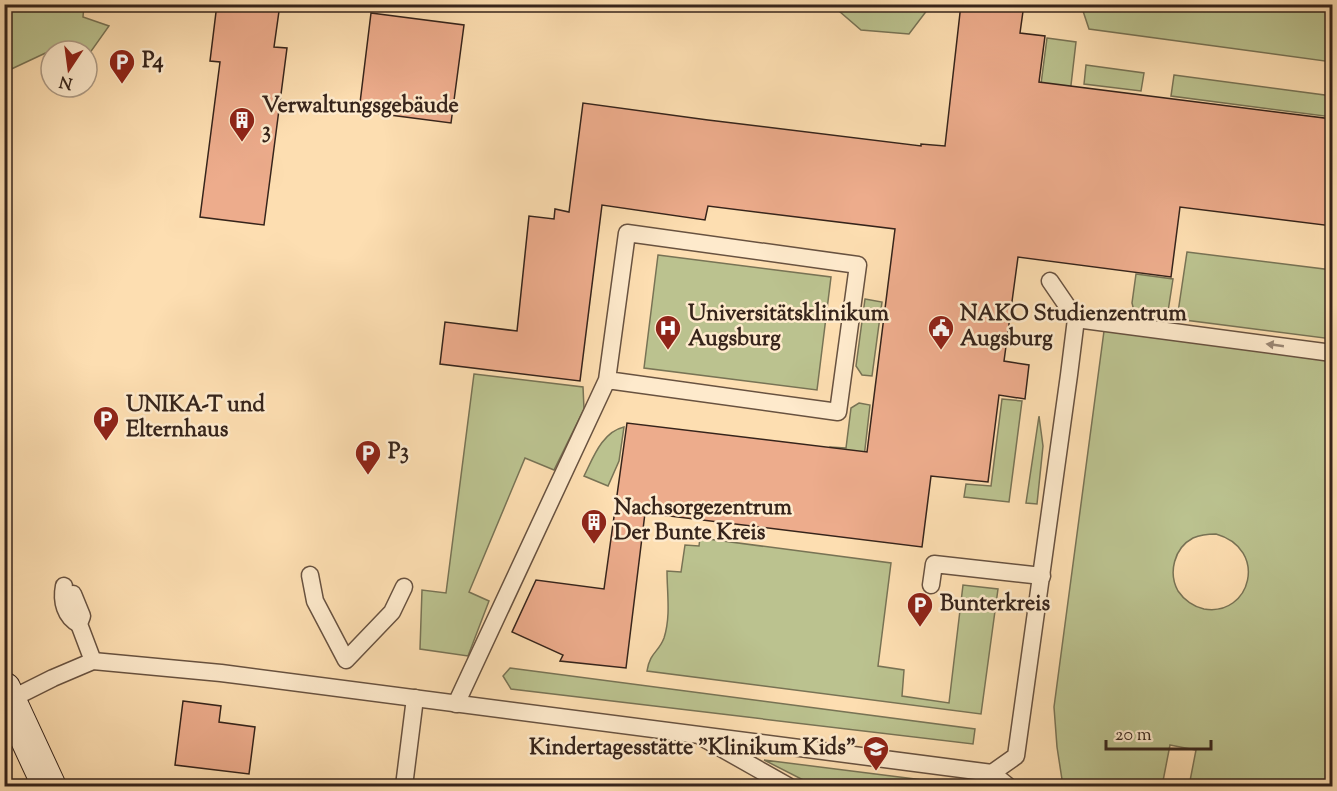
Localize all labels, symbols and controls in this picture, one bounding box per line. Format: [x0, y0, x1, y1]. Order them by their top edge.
north arrow [39, 39, 99, 99]
place label: P4 [142, 46, 163, 78]
parking icon: P4 [107, 47, 137, 85]
text: N [57, 68, 75, 94]
place label: Verwaltungsgebäude 3 [262, 91, 459, 148]
building icon: Verwaltungsgebäude 3 [227, 105, 257, 143]
place label: Universitätsklinikum Augsburg [688, 299, 890, 356]
place label: NAKO Studienzentrum Augsburg [960, 299, 1187, 356]
hospital icon: Universitätsklinikum Augsburg [653, 313, 683, 351]
public building icon: NAKO Studienzentrum Augsburg [926, 313, 956, 351]
one-way arrow [1265, 340, 1284, 350]
place label: UNIKA-T und Elternhaus [126, 390, 266, 447]
parking icon: UNIKA-T und Elternhaus [91, 404, 121, 442]
place label: P3 [388, 437, 409, 469]
parking icon: P3 [353, 438, 383, 476]
place label: Nachsorgezentrum Der Bunte Kreis [614, 493, 793, 550]
building icon: Nachsorgezentrum Der Bunte Kreis [579, 507, 609, 545]
place label: Bunterkreis [940, 589, 1051, 621]
parking icon: Bunterkreis [905, 590, 935, 628]
scale bar [1106, 713, 1211, 751]
text: 20 m [1115, 723, 1152, 749]
place label: Kindertagesstätte "Klinikum Kids" [529, 733, 856, 765]
school or university icon: Kindertagesstätte "Klinikum Kids" [861, 734, 891, 772]

